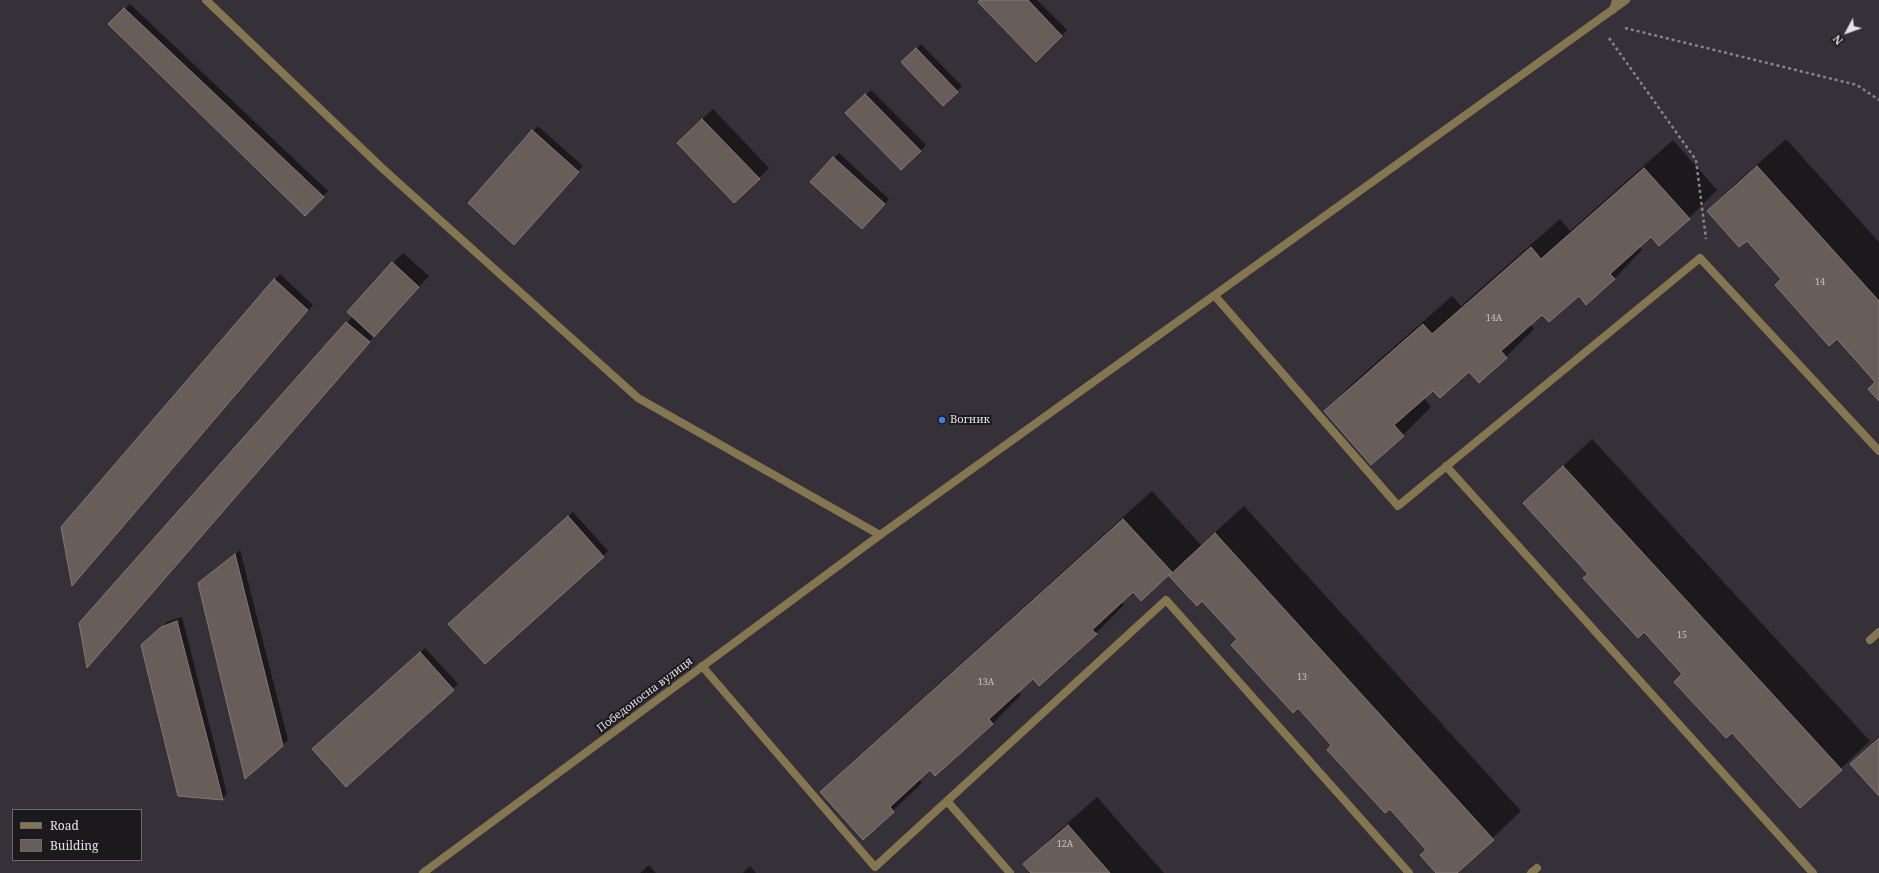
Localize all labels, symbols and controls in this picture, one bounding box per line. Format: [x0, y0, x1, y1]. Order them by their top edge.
north arrow [1827, 12, 1867, 52]
text: N [1829, 32, 1846, 48]
house number: 14 [1815, 277, 1825, 287]
house number: 14А [1486, 313, 1502, 323]
place label: Вогник [950, 413, 990, 427]
marker: Вогник [937, 415, 947, 425]
house number: 15 [1677, 630, 1687, 640]
street label: Победоносна вулиця [595, 655, 695, 735]
house number: 13 [1297, 672, 1307, 682]
house number: 13А [978, 677, 994, 687]
legend [12, 809, 142, 861]
text: Road [50, 817, 79, 834]
text: Building [50, 837, 98, 854]
house number: 12А [1057, 839, 1073, 849]

